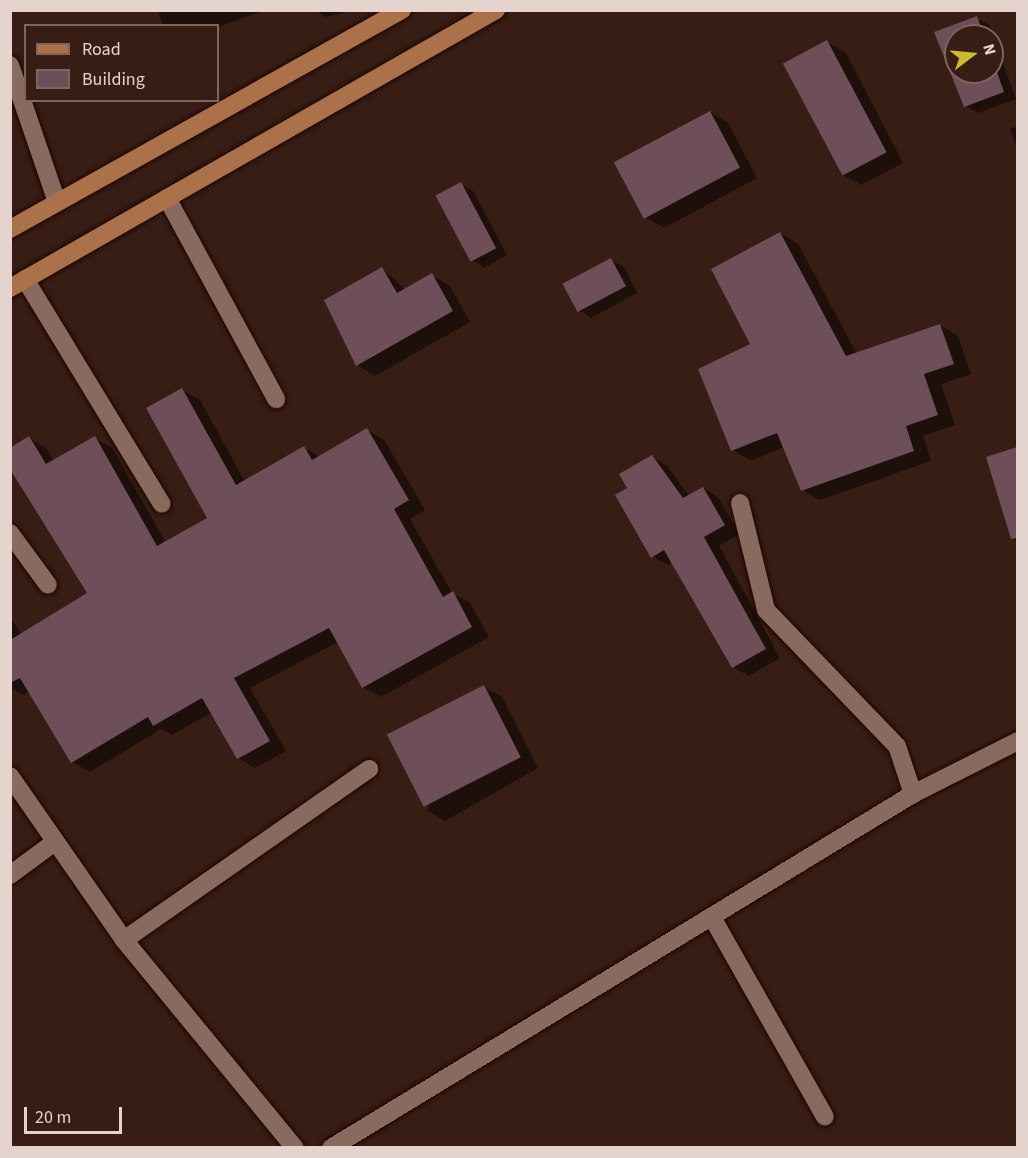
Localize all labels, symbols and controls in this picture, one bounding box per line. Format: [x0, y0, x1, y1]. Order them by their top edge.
legend [24, 24, 219, 102]
north arrow [944, 24, 1004, 84]
text: Road [82, 37, 121, 62]
text: N [977, 41, 1001, 58]
text: Building [82, 67, 145, 92]
scale bar [27, 1095, 124, 1133]
text: 20 m [35, 1105, 71, 1130]

